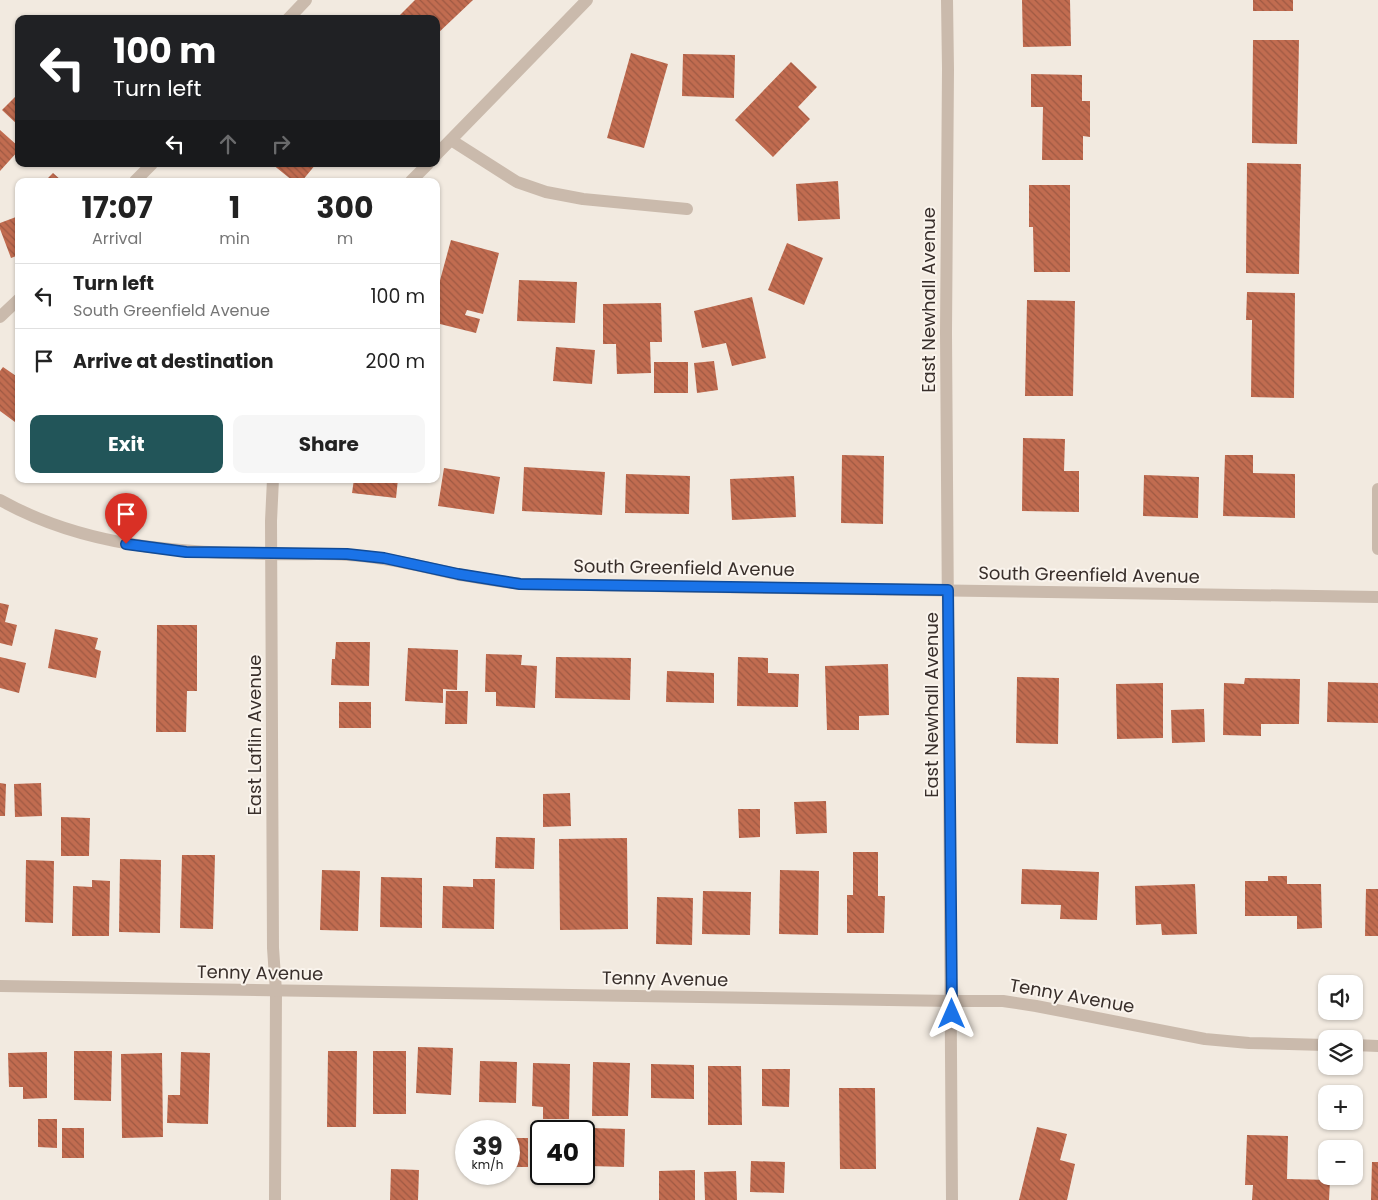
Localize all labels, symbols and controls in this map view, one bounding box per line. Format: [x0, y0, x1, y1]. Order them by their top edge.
text: 100 m [113, 26, 216, 75]
icon: left [30, 35, 95, 100]
text: Turn left [113, 73, 201, 104]
icon: left [161, 130, 189, 158]
icon: ahead [214, 130, 242, 158]
icon: right [267, 130, 295, 158]
text: 17:07 [81, 186, 153, 229]
text: 1 [229, 186, 240, 229]
text: 300 [316, 186, 374, 229]
street label: East Newhall Avenue [916, 207, 941, 393]
text: Arrival [92, 227, 142, 250]
text: min [219, 227, 250, 250]
text: m [337, 227, 353, 250]
text: Turn left [73, 270, 154, 297]
icon: left [30, 282, 58, 310]
text: 100 m [370, 283, 425, 310]
text: South Greenfield Avenue [73, 299, 270, 322]
icon: arrive [30, 347, 58, 375]
text: Arrive at destination [73, 348, 274, 375]
text: 200 m [366, 348, 425, 375]
button: Exit [30, 415, 223, 473]
button: Share [233, 415, 425, 473]
pin [105, 493, 147, 544]
icon: arrive [112, 500, 140, 528]
street label: South Greenfield Avenue [573, 553, 795, 582]
street label: South Greenfield Avenue [978, 560, 1200, 589]
street label: East Newhall Avenue [919, 612, 944, 798]
street label: East Laflin Avenue [242, 655, 267, 815]
street label: Tenny Avenue [197, 959, 323, 986]
street label: Tenny Avenue [602, 965, 728, 992]
street label: Tenny Avenue [1008, 972, 1137, 1019]
map controls [1318, 975, 1363, 1185]
button: sound [1318, 975, 1363, 1020]
position arrow [925, 987, 977, 1039]
button: layers [1318, 1030, 1363, 1075]
button: + [1318, 1085, 1363, 1130]
speed limit sign: 40 [530, 1120, 595, 1185]
text: 39 [472, 1129, 503, 1164]
button: − [1318, 1140, 1363, 1185]
text: km/h [472, 1156, 503, 1173]

